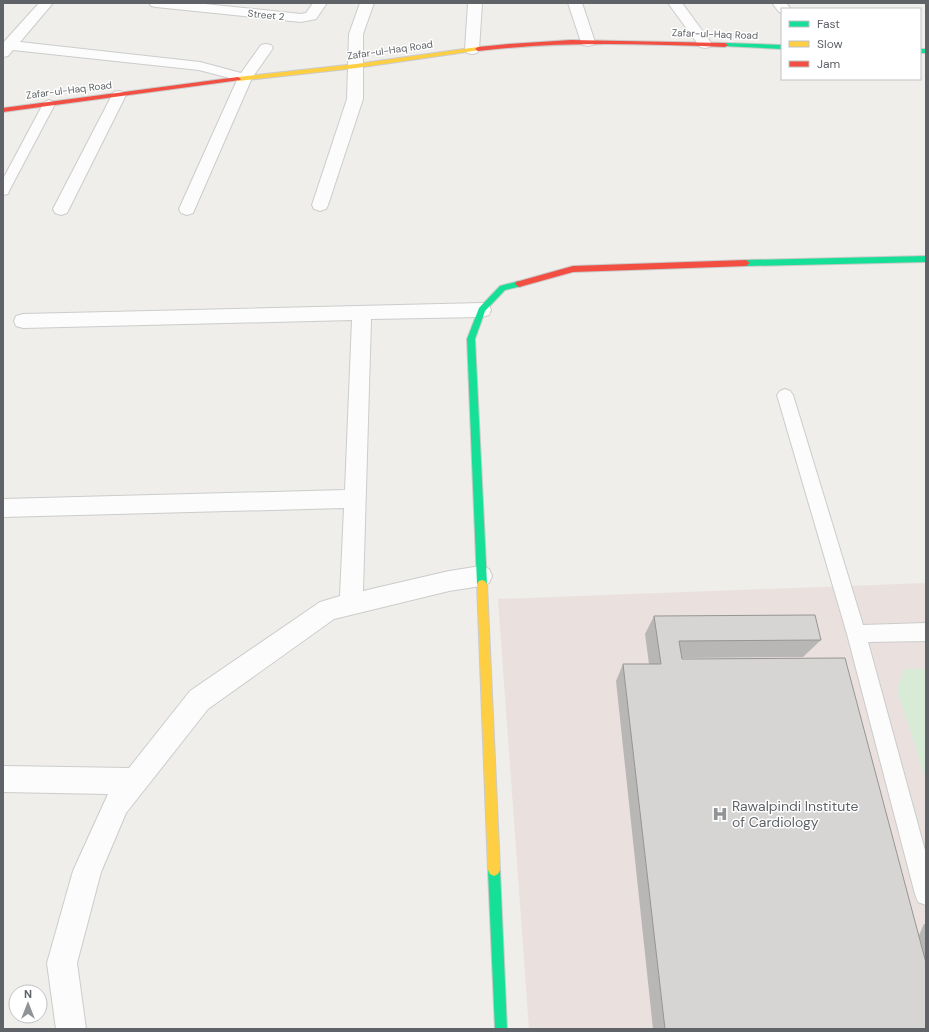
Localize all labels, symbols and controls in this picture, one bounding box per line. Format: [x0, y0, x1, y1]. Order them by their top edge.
street label: Street 2 [247, 7, 285, 23]
legend [781, 8, 921, 80]
text: Fast [817, 16, 840, 32]
street label: Zafar-ul-Haq Road [672, 26, 758, 42]
text: Slow [817, 36, 843, 52]
street label: Zafar-ul-Haq Road [346, 38, 434, 62]
text: Jam [817, 56, 840, 72]
street label: Zafar-ul-Haq Road [25, 78, 113, 102]
place label: Rawalpindi Institute of Cardiology [732, 797, 858, 831]
hospital icon: Rawalpindi Institute of Cardiology [711, 805, 729, 823]
north arrow [8, 984, 48, 1024]
text: N [24, 987, 32, 1001]

